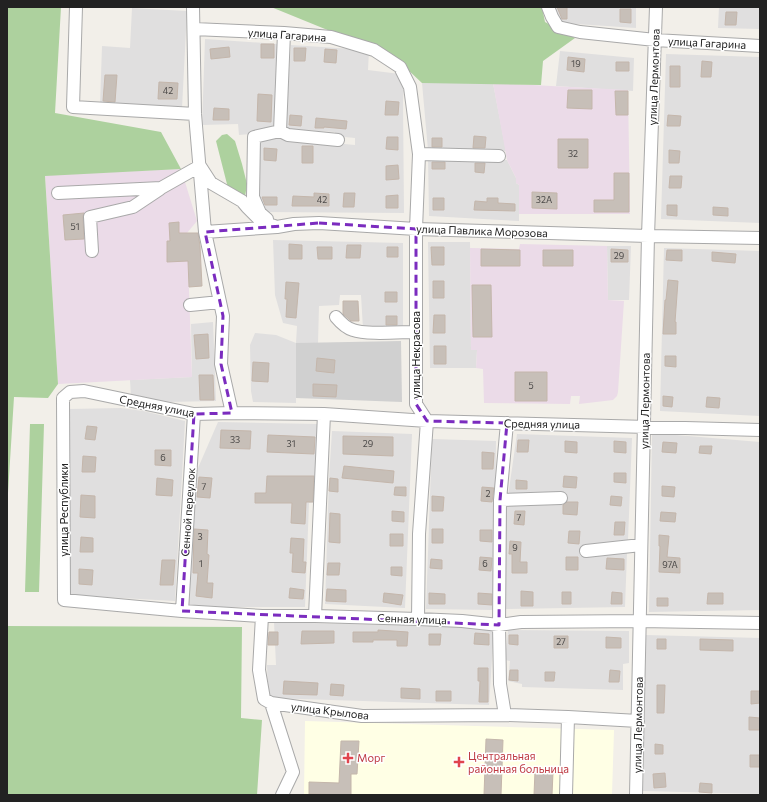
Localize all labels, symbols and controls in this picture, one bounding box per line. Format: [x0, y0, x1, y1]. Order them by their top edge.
street label: улица Гагарина [247, 25, 327, 44]
street label: улица Лермонтова [645, 29, 662, 125]
street label: улица Гагарина [668, 34, 747, 51]
house number: 19 [571, 58, 581, 69]
house number: 42 [163, 85, 173, 96]
house number: 32 [568, 148, 578, 159]
house number: 42 [317, 194, 327, 205]
house number: 32А [536, 194, 552, 205]
house number: 51 [70, 221, 80, 232]
street label: улица Павлика Морозова [416, 222, 548, 239]
house number: 29 [614, 250, 624, 261]
street label: улица Некрасова [409, 311, 422, 399]
street label: улица Лермонтова [637, 353, 652, 449]
house number: 5 [528, 380, 534, 391]
street label: Средняя улица [118, 392, 196, 419]
street label: Средняя улица [504, 416, 580, 431]
house number: 33 [230, 434, 240, 445]
house number: 31 [287, 438, 295, 449]
house number: 29 [363, 438, 373, 449]
house number: 6 [160, 452, 166, 463]
street label: улица Республики [57, 463, 70, 557]
street label: Сенной переулок [178, 467, 197, 557]
house number: 7 [202, 481, 207, 492]
house number: 2 [486, 488, 491, 499]
house number: 7 [517, 512, 522, 523]
house number: 3 [197, 531, 203, 542]
house number: 9 [512, 542, 518, 553]
house number: 1 [199, 558, 203, 569]
house number: 6 [482, 558, 488, 569]
house number: 97А [662, 559, 678, 570]
street label: Сенная улица [377, 611, 447, 626]
house number: 27 [556, 636, 566, 647]
street label: улица Лермонтова [630, 677, 645, 773]
street label: улица Крылова [290, 699, 370, 722]
place label: Центральная районная больница [468, 749, 569, 775]
place label: Морг [357, 751, 386, 764]
marker: Морг [342, 752, 354, 764]
marker: Центральная районная больница [453, 756, 465, 768]

